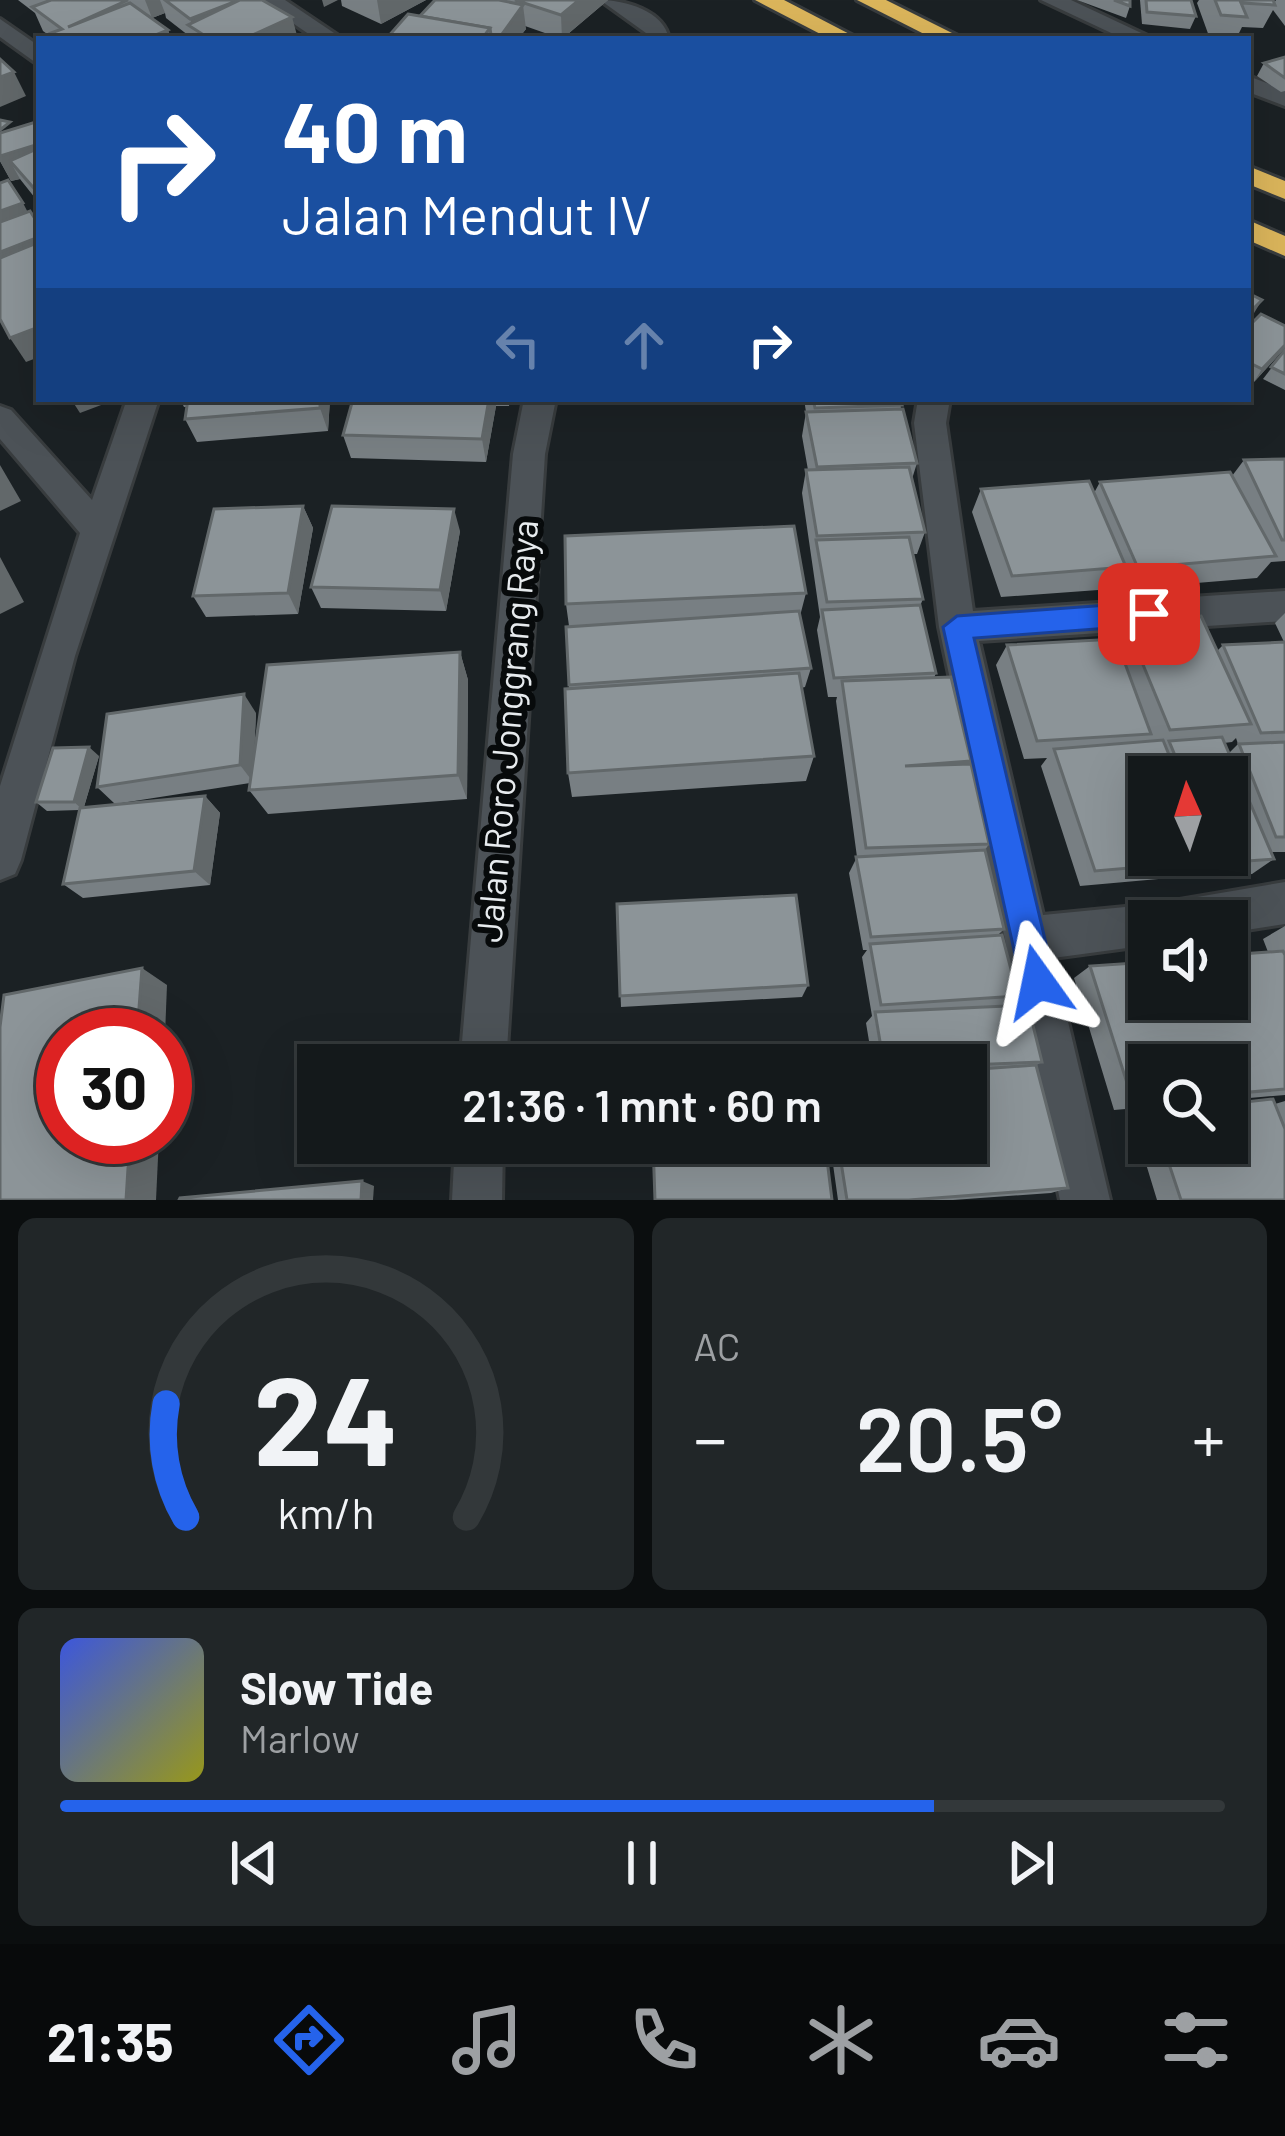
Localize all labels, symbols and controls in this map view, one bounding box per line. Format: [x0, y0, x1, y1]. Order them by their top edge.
text: 40 m [282, 79, 468, 180]
icon: right [84, 84, 240, 240]
text: Jalan Mendut IV [282, 181, 651, 246]
icon: left [485, 312, 551, 378]
icon: ahead [611, 312, 677, 378]
icon: right [737, 312, 803, 378]
street label: Jalan Roro Jonggrang Raya [466, 518, 545, 944]
pin [1098, 563, 1200, 665]
icon: arrive [1116, 581, 1182, 647]
north arrow [1128, 756, 1248, 876]
map controls [1128, 756, 1248, 1164]
button: sound [1128, 900, 1248, 1020]
position arrow [975, 919, 1101, 1045]
speed limit sign: 30 [36, 1008, 192, 1164]
button: search [1128, 1044, 1248, 1164]
text: 21:36 · 1 mnt · 60 m [462, 1077, 822, 1131]
text: AC [694, 1322, 740, 1369]
text: 24 [253, 1341, 398, 1491]
text: 20.5° [856, 1382, 1063, 1490]
text: − [694, 1397, 727, 1476]
text: + [1192, 1397, 1225, 1476]
text: km/h [277, 1486, 374, 1538]
text: Slow Tide [240, 1660, 433, 1714]
text: Marlow [240, 1714, 360, 1761]
icon: previous [221, 1830, 287, 1896]
icon: pause [609, 1830, 675, 1896]
icon: next [998, 1830, 1064, 1896]
icon: directions [267, 1998, 351, 2082]
icon: music [445, 1998, 529, 2082]
icon: phone [622, 1998, 706, 2082]
icon: climate [799, 1998, 883, 2082]
icon: car [977, 1998, 1061, 2082]
icon: filters [1154, 1998, 1238, 2082]
text: 21:35 [47, 2008, 174, 2073]

